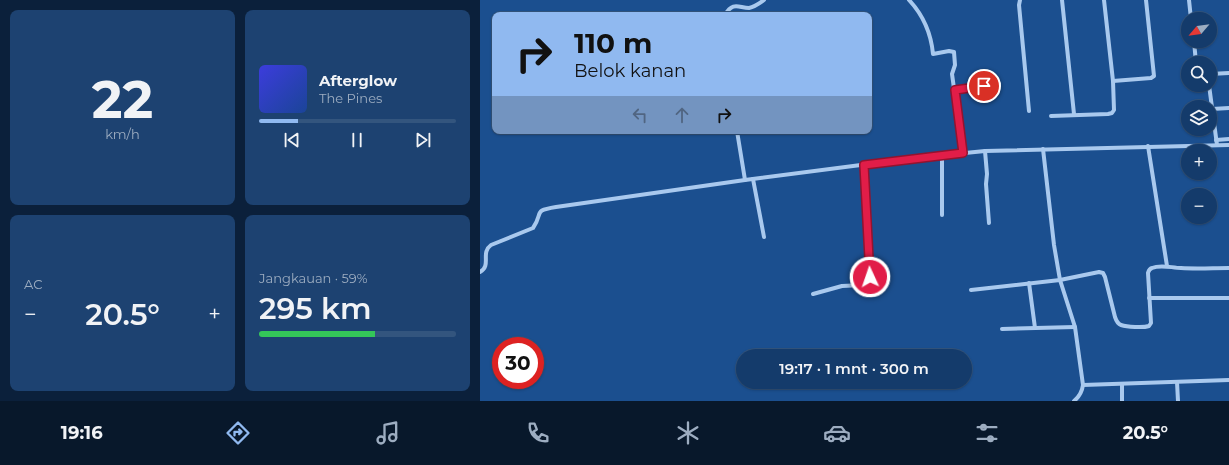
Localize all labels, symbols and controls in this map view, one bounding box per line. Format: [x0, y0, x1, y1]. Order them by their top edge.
north arrow [1181, 12, 1217, 48]
map controls [1181, 12, 1217, 224]
text: 110 m [574, 26, 652, 60]
icon: right [508, 28, 560, 80]
button: search [1181, 56, 1217, 92]
text: Belok kanan [574, 60, 686, 82]
text: 22 [92, 68, 153, 131]
pin [967, 69, 1001, 103]
text: Afterglow [319, 71, 397, 90]
icon: arrive [973, 75, 995, 97]
text: The Pines [319, 90, 382, 106]
button: layers [1181, 100, 1217, 136]
icon: left [629, 104, 651, 126]
icon: ahead [671, 104, 693, 126]
icon: right [713, 104, 735, 126]
text: km/h [105, 126, 140, 142]
icon: previous [281, 129, 303, 151]
icon: pause [346, 129, 368, 151]
icon: next [412, 129, 434, 151]
button: + [1181, 144, 1217, 180]
button: − [1181, 188, 1217, 224]
position arrow [849, 256, 891, 298]
text: Jangkauan · 59% [259, 270, 368, 286]
text: AC [24, 276, 42, 292]
text: 295 km [259, 290, 372, 327]
text: 20.5° [85, 296, 160, 333]
text: − [24, 301, 37, 328]
text: + [208, 301, 221, 328]
speed limit sign: 30 [492, 337, 544, 389]
text: 19:17 · 1 mnt · 300 m [779, 359, 929, 378]
icon: directions [224, 419, 252, 447]
icon: music [374, 419, 402, 447]
icon: phone [524, 419, 552, 447]
icon: climate [674, 419, 702, 447]
icon: car [823, 419, 851, 447]
icon: filters [973, 419, 1001, 447]
text: 19:16 [61, 422, 103, 444]
text: 20.5° [1123, 422, 1168, 444]

